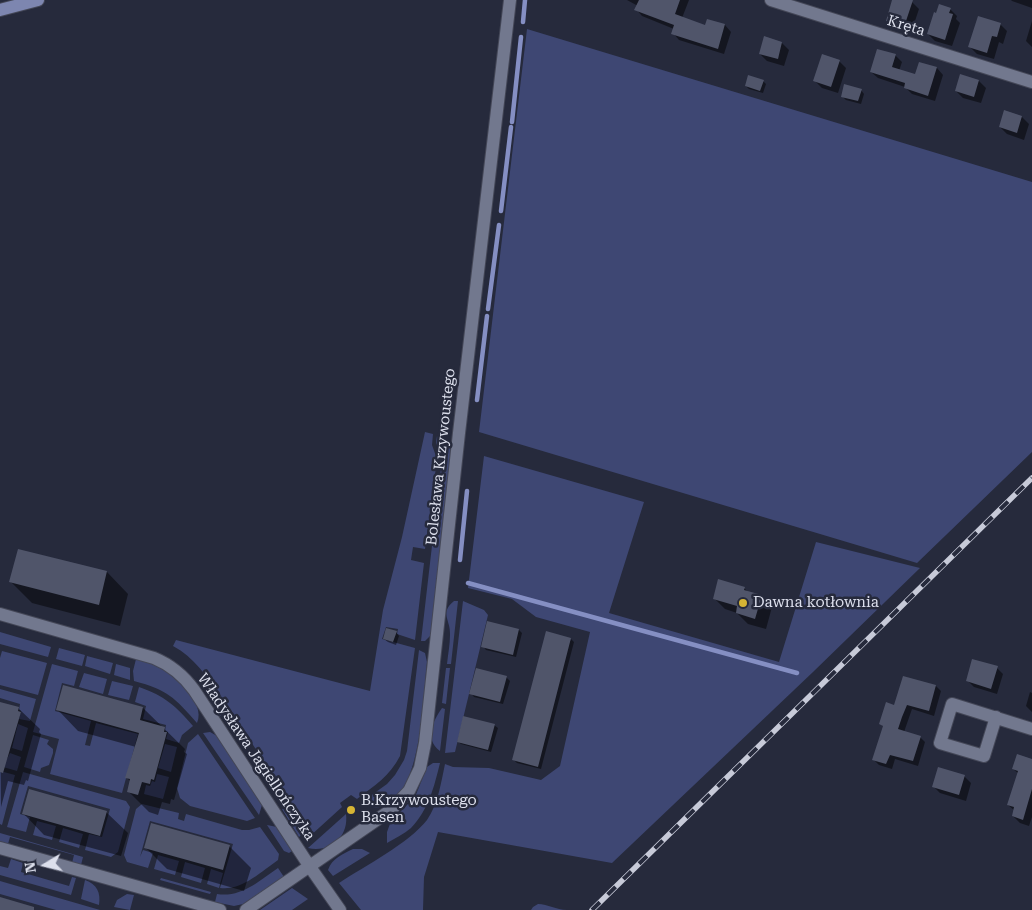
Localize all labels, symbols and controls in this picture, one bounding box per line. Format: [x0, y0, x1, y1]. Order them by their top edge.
street label: Kręta [885, 12, 927, 40]
street label: Bolesława Krzywoustego [423, 367, 459, 547]
place label: Dawna kotłownia [753, 594, 879, 612]
marker: Dawna kotłownia [737, 597, 749, 609]
street label: Władysława Jagiellończyka [193, 670, 319, 844]
place label: B.Krzywoustego Basen [361, 792, 477, 827]
marker: B.Krzywoustego Basen [345, 804, 357, 816]
north arrow [20, 840, 70, 890]
text: N [21, 861, 39, 874]

